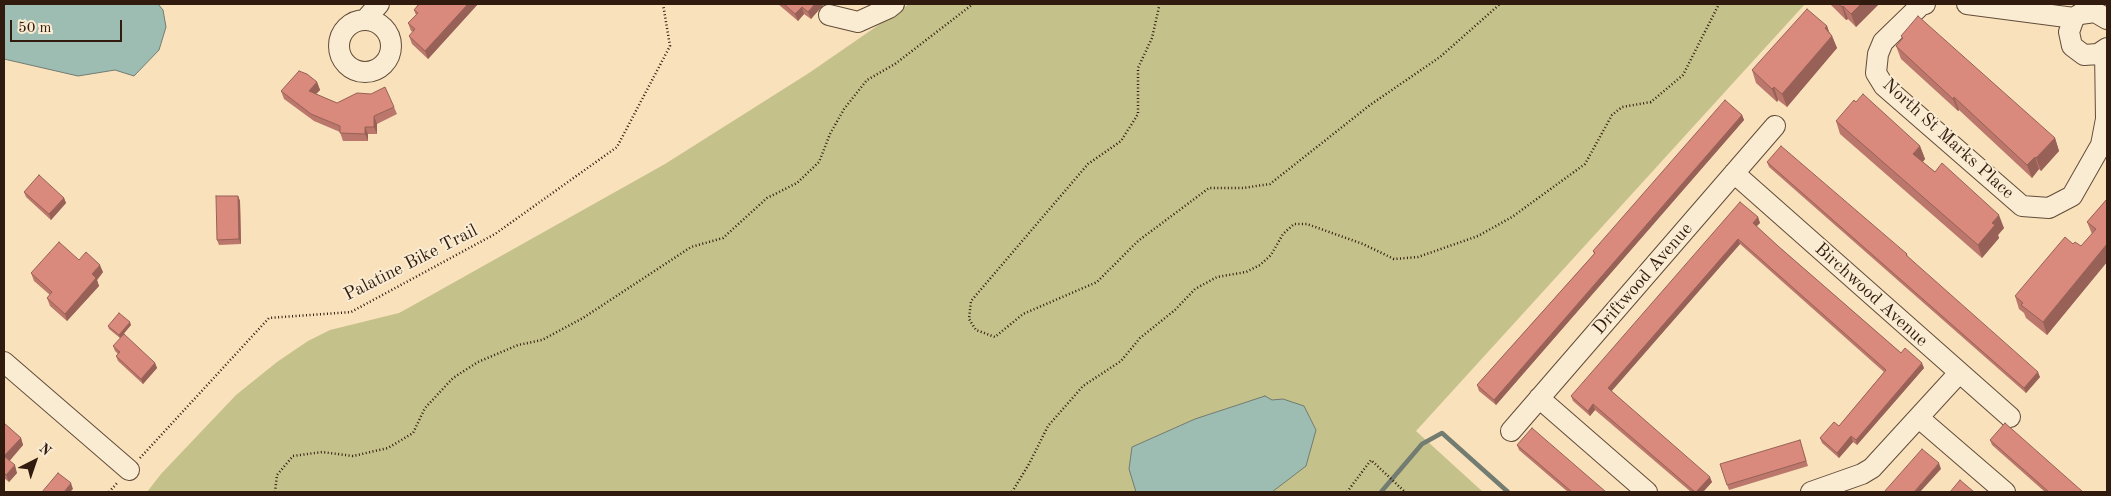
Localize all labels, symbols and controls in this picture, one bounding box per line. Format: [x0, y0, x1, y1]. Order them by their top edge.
scale bar [12, 10, 125, 42]
text: 50 m [18, 21, 52, 36]
street label: North St Marks Place [1878, 74, 2018, 204]
street label: Driftwood Avenue [1589, 219, 1697, 339]
street label: Palatine Bike Trail [341, 220, 481, 306]
street label: Birchwood Avenue [1810, 239, 1932, 351]
north arrow [10, 436, 60, 486]
text: N [36, 441, 53, 458]

